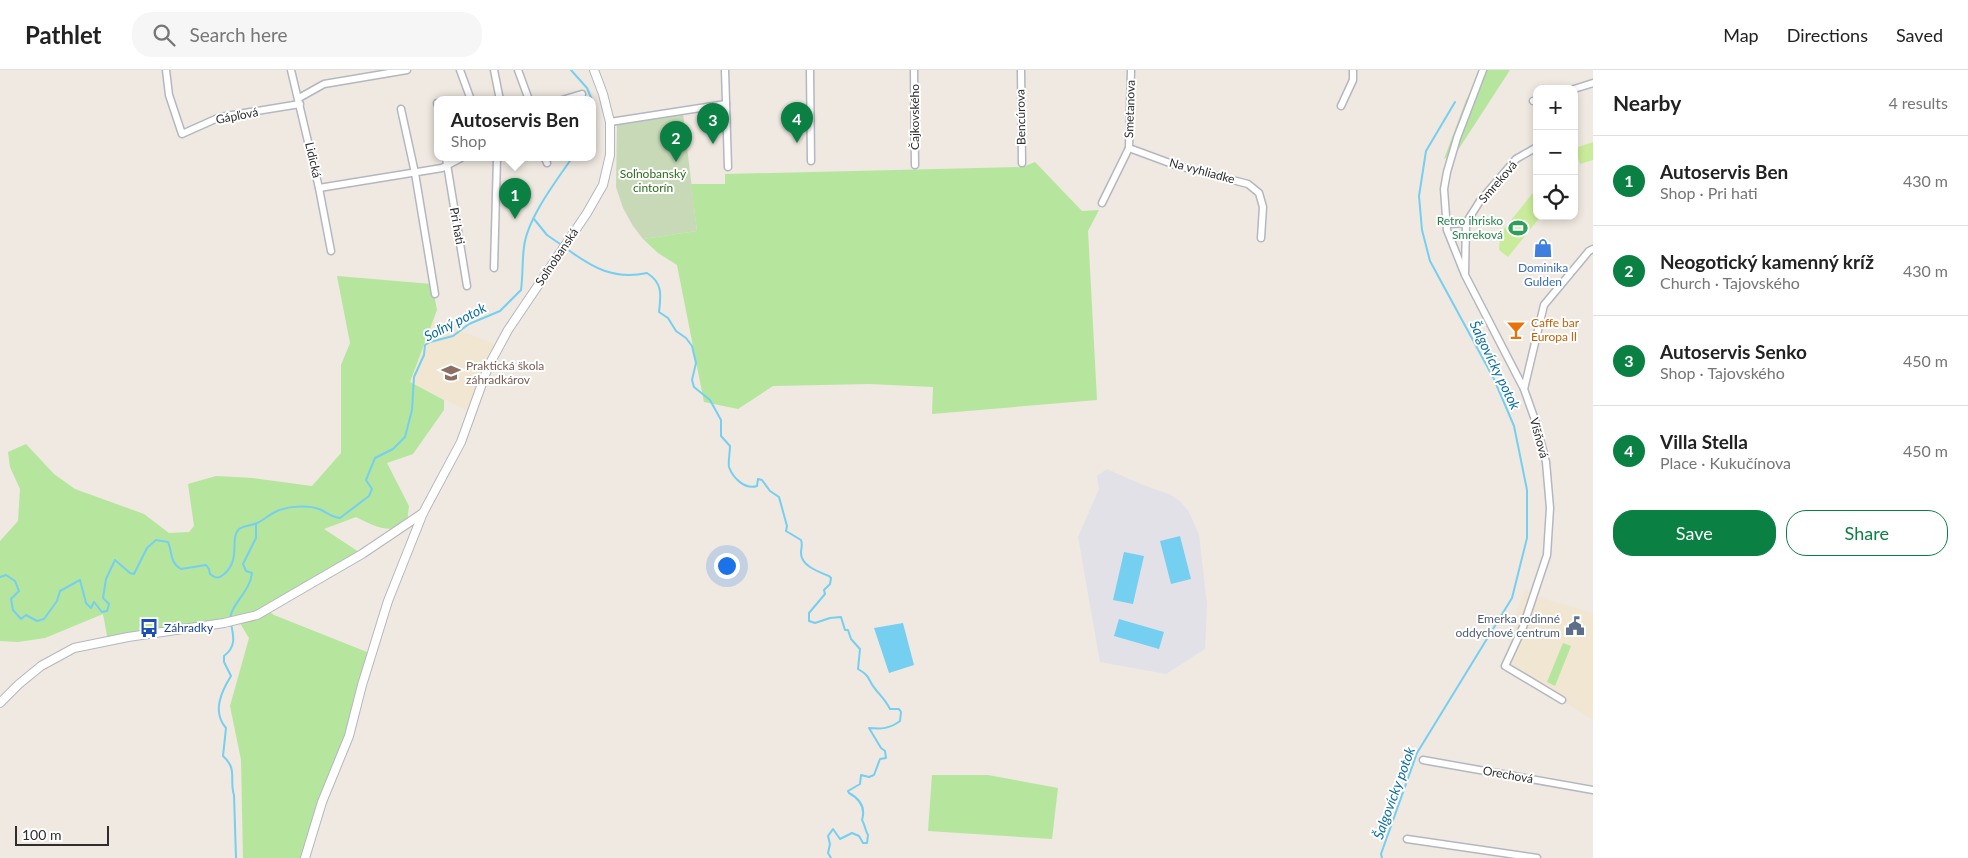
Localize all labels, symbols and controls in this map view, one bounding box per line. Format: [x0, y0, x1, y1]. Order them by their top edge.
search box [132, 12, 482, 57]
text: Pathlet [25, 20, 102, 49]
icon: search [150, 21, 178, 49]
text: Search here [190, 23, 288, 46]
text: Map [1723, 24, 1759, 46]
text: Directions [1787, 24, 1868, 46]
text: Saved [1896, 24, 1943, 46]
street label: Smetanova [1121, 80, 1138, 138]
street label: Čajkovského [907, 84, 922, 150]
map controls [1533, 85, 1578, 220]
button: + [1533, 85, 1578, 130]
street label: Bencúrova [1013, 89, 1028, 145]
text: Nearby [1613, 90, 1681, 115]
text: 4 results [1888, 93, 1948, 112]
popup [434, 96, 596, 161]
pin: 4 [781, 102, 813, 143]
pin: 3 [697, 103, 729, 144]
street label: Gápľová [214, 104, 259, 127]
text: Autoservis Ben [451, 108, 579, 131]
pin: 2 [660, 121, 692, 162]
button: − [1533, 130, 1578, 175]
text: Shop [451, 131, 486, 150]
street label: Lidická [302, 140, 325, 179]
street label: Na vyhliadke [1168, 155, 1237, 186]
street label: Smreková [1475, 157, 1520, 206]
text: Autoservis Ben [1660, 160, 1788, 183]
park label: Soľnobanský cintorín [620, 166, 687, 195]
text: 1 [1624, 171, 1634, 190]
text: 430 m [1903, 171, 1948, 190]
button: locate [1533, 175, 1578, 220]
pin: 1 [499, 178, 531, 219]
text: Shop · Pri hati [1660, 183, 1758, 202]
street label: Pri hati [447, 206, 468, 246]
place label: Retro ihrisko Smreková [1437, 213, 1503, 242]
sports icon: Retro ihrisko Smreková [1507, 217, 1529, 239]
street label: Soľnobanská [532, 225, 581, 288]
shop icon: Dominika Gulden [1532, 237, 1554, 259]
text: Neogotický kamenný kríž [1660, 250, 1874, 273]
place label: Dominika Gulden [1518, 260, 1568, 289]
text: 2 [1624, 261, 1634, 280]
text: 430 m [1903, 261, 1948, 280]
text: Church · Tajovského [1660, 273, 1800, 292]
water label: Soľný potok [421, 298, 489, 344]
place label: Caffe bar Europa ll [1531, 315, 1580, 344]
water label: Šalgovícky potok [1467, 318, 1524, 412]
bar icon: Caffe bar Europa ll [1505, 319, 1527, 341]
text: Autoservis Senko [1660, 340, 1807, 363]
text: 3 [1624, 351, 1634, 370]
text: 450 m [1903, 351, 1948, 370]
place label: Praktická škola záhradkárov [466, 358, 544, 387]
school or university icon: Praktická škola záhradkárov [440, 362, 462, 384]
text: Shop · Tajovského [1660, 363, 1785, 382]
street label: Višňová [1527, 416, 1552, 460]
text: Villa Stella [1660, 430, 1748, 453]
text: 4 [1624, 441, 1634, 460]
text: 450 m [1903, 441, 1948, 460]
text: Place · Kukučínova [1660, 453, 1791, 472]
button: Save [1613, 510, 1776, 556]
button: Share [1786, 510, 1948, 556]
your location [714, 553, 740, 579]
place label: Emerka rodinné oddychové centrum [1455, 611, 1560, 640]
public building icon: Emerka rodinné oddychové centrum [1564, 615, 1586, 637]
bus stop icon: Záhradky [138, 617, 160, 639]
place label: Záhradky [164, 620, 214, 635]
water label: Šalgovícky potok [1369, 744, 1418, 841]
street label: Orechová [1482, 763, 1535, 786]
scale bar [15, 823, 109, 846]
text: 100 m [22, 826, 61, 843]

